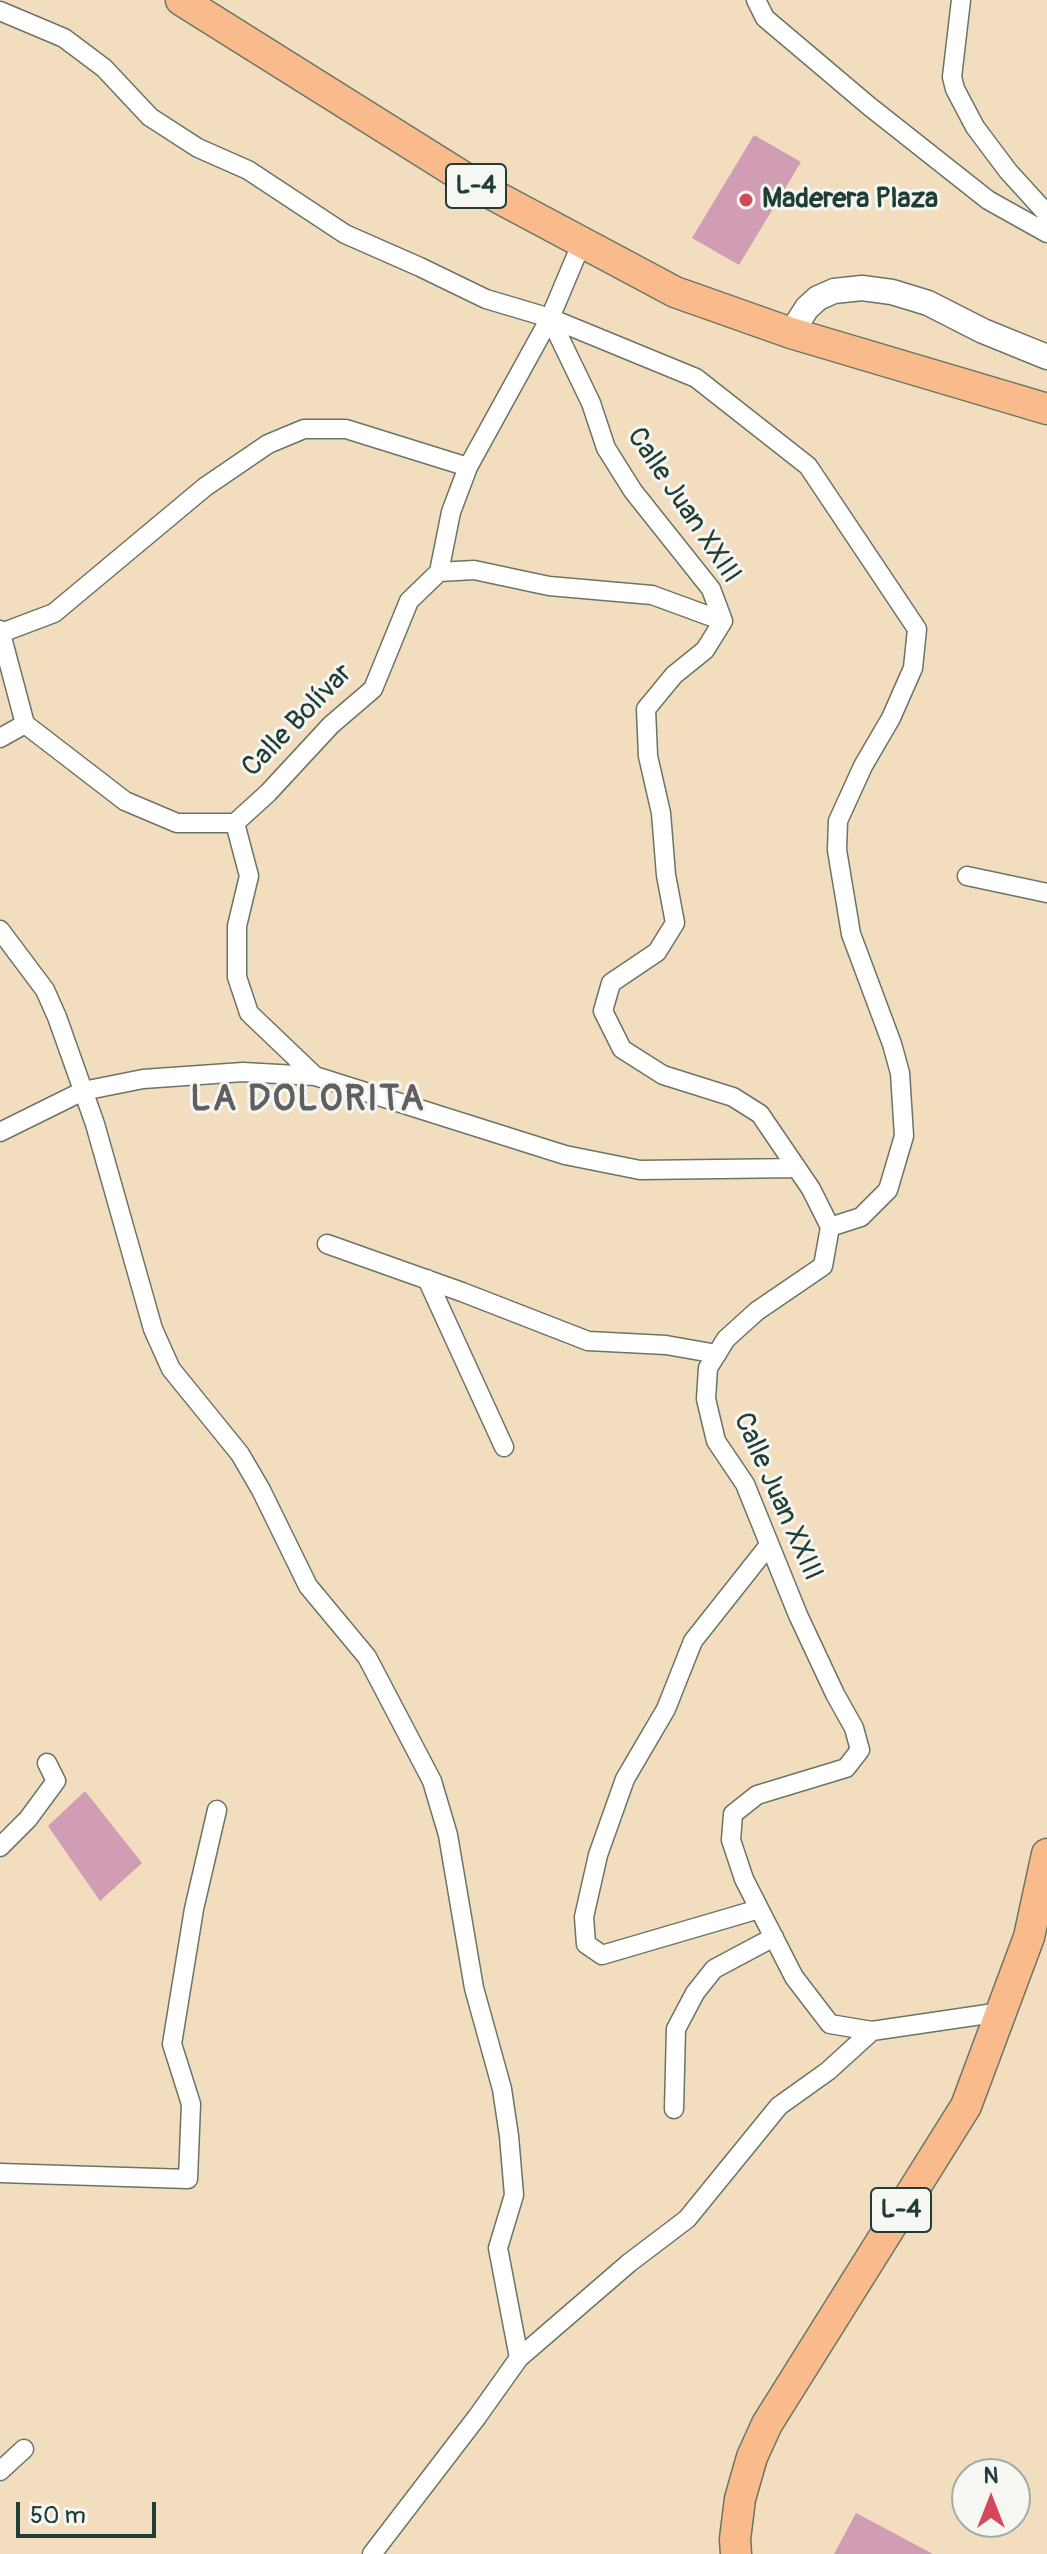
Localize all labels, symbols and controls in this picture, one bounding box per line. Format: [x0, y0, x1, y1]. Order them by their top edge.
road number: L-4 [446, 164, 506, 208]
place label: Maderera Plaza [762, 183, 938, 217]
marker: Maderera Plaza [737, 191, 755, 209]
street label: Calle Juan XXIII [619, 422, 747, 590]
street label: Calle Bolívar [236, 657, 360, 785]
district label: LA DOLORITA [190, 1079, 426, 1123]
street label: Calle Juan XXIII [725, 1408, 829, 1586]
road number: L-4 [871, 2188, 931, 2232]
north arrow [951, 2458, 1031, 2538]
text: N [984, 2462, 998, 2490]
scale bar [20, 2486, 160, 2536]
text: 50 m [30, 2501, 86, 2530]

